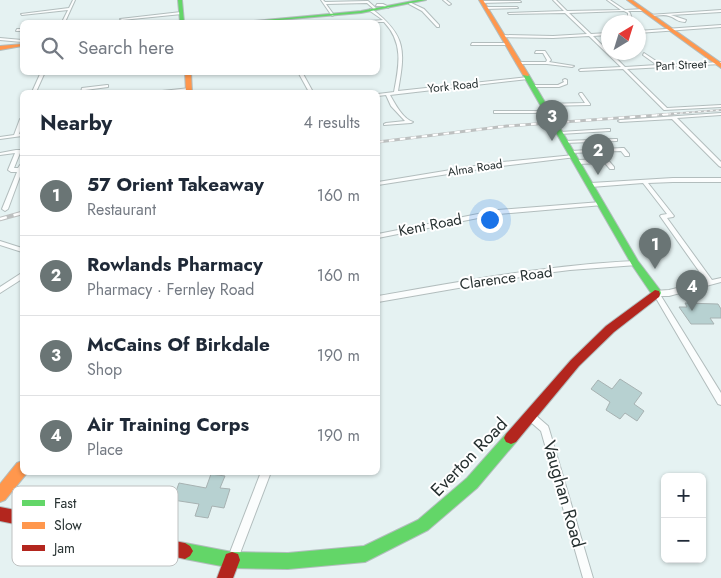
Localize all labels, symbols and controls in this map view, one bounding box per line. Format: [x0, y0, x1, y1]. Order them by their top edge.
north arrow [601, 15, 646, 60]
search box [20, 20, 380, 75]
icon: search [38, 34, 66, 62]
text: Search here [78, 34, 174, 61]
street label: Part Street [655, 55, 707, 75]
street label: York Road [427, 74, 479, 98]
pin: 3 [536, 100, 568, 141]
text: Nearby [40, 108, 112, 138]
text: 4 results [304, 111, 360, 134]
pin: 2 [582, 134, 614, 175]
street label: Alma Road [446, 155, 504, 181]
text: 57 Orient Takeaway [87, 171, 264, 198]
text: 1 [52, 184, 60, 207]
text: 160 m [317, 184, 360, 207]
text: Restaurant [87, 198, 156, 221]
your location [477, 207, 503, 233]
street label: Kent Road [396, 208, 464, 242]
pin: 1 [639, 228, 671, 269]
text: Rowlands Pharmacy [87, 251, 263, 278]
street label: Clarence Road [458, 261, 554, 295]
text: 2 [51, 264, 61, 287]
text: 160 m [317, 264, 360, 287]
pin: 4 [676, 270, 708, 311]
text: Pharmacy · Fernley Road [87, 278, 254, 301]
text: McCains Of Birkdale [87, 331, 270, 358]
text: 3 [51, 344, 61, 367]
text: 190 m [317, 344, 360, 367]
text: Shop [87, 358, 122, 381]
text: Air Training Corps [87, 411, 249, 438]
street label: Everton Road [425, 412, 513, 502]
text: 4 [50, 424, 62, 447]
text: 190 m [317, 424, 360, 447]
street label: Vaughan Road [536, 437, 592, 551]
text: Place [87, 438, 123, 461]
map controls [661, 473, 706, 563]
button: + [661, 473, 706, 518]
legend [12, 486, 178, 566]
text: Fast [54, 493, 77, 513]
text: Slow [54, 515, 82, 535]
button: − [661, 518, 706, 563]
text: Jam [52, 538, 75, 558]

